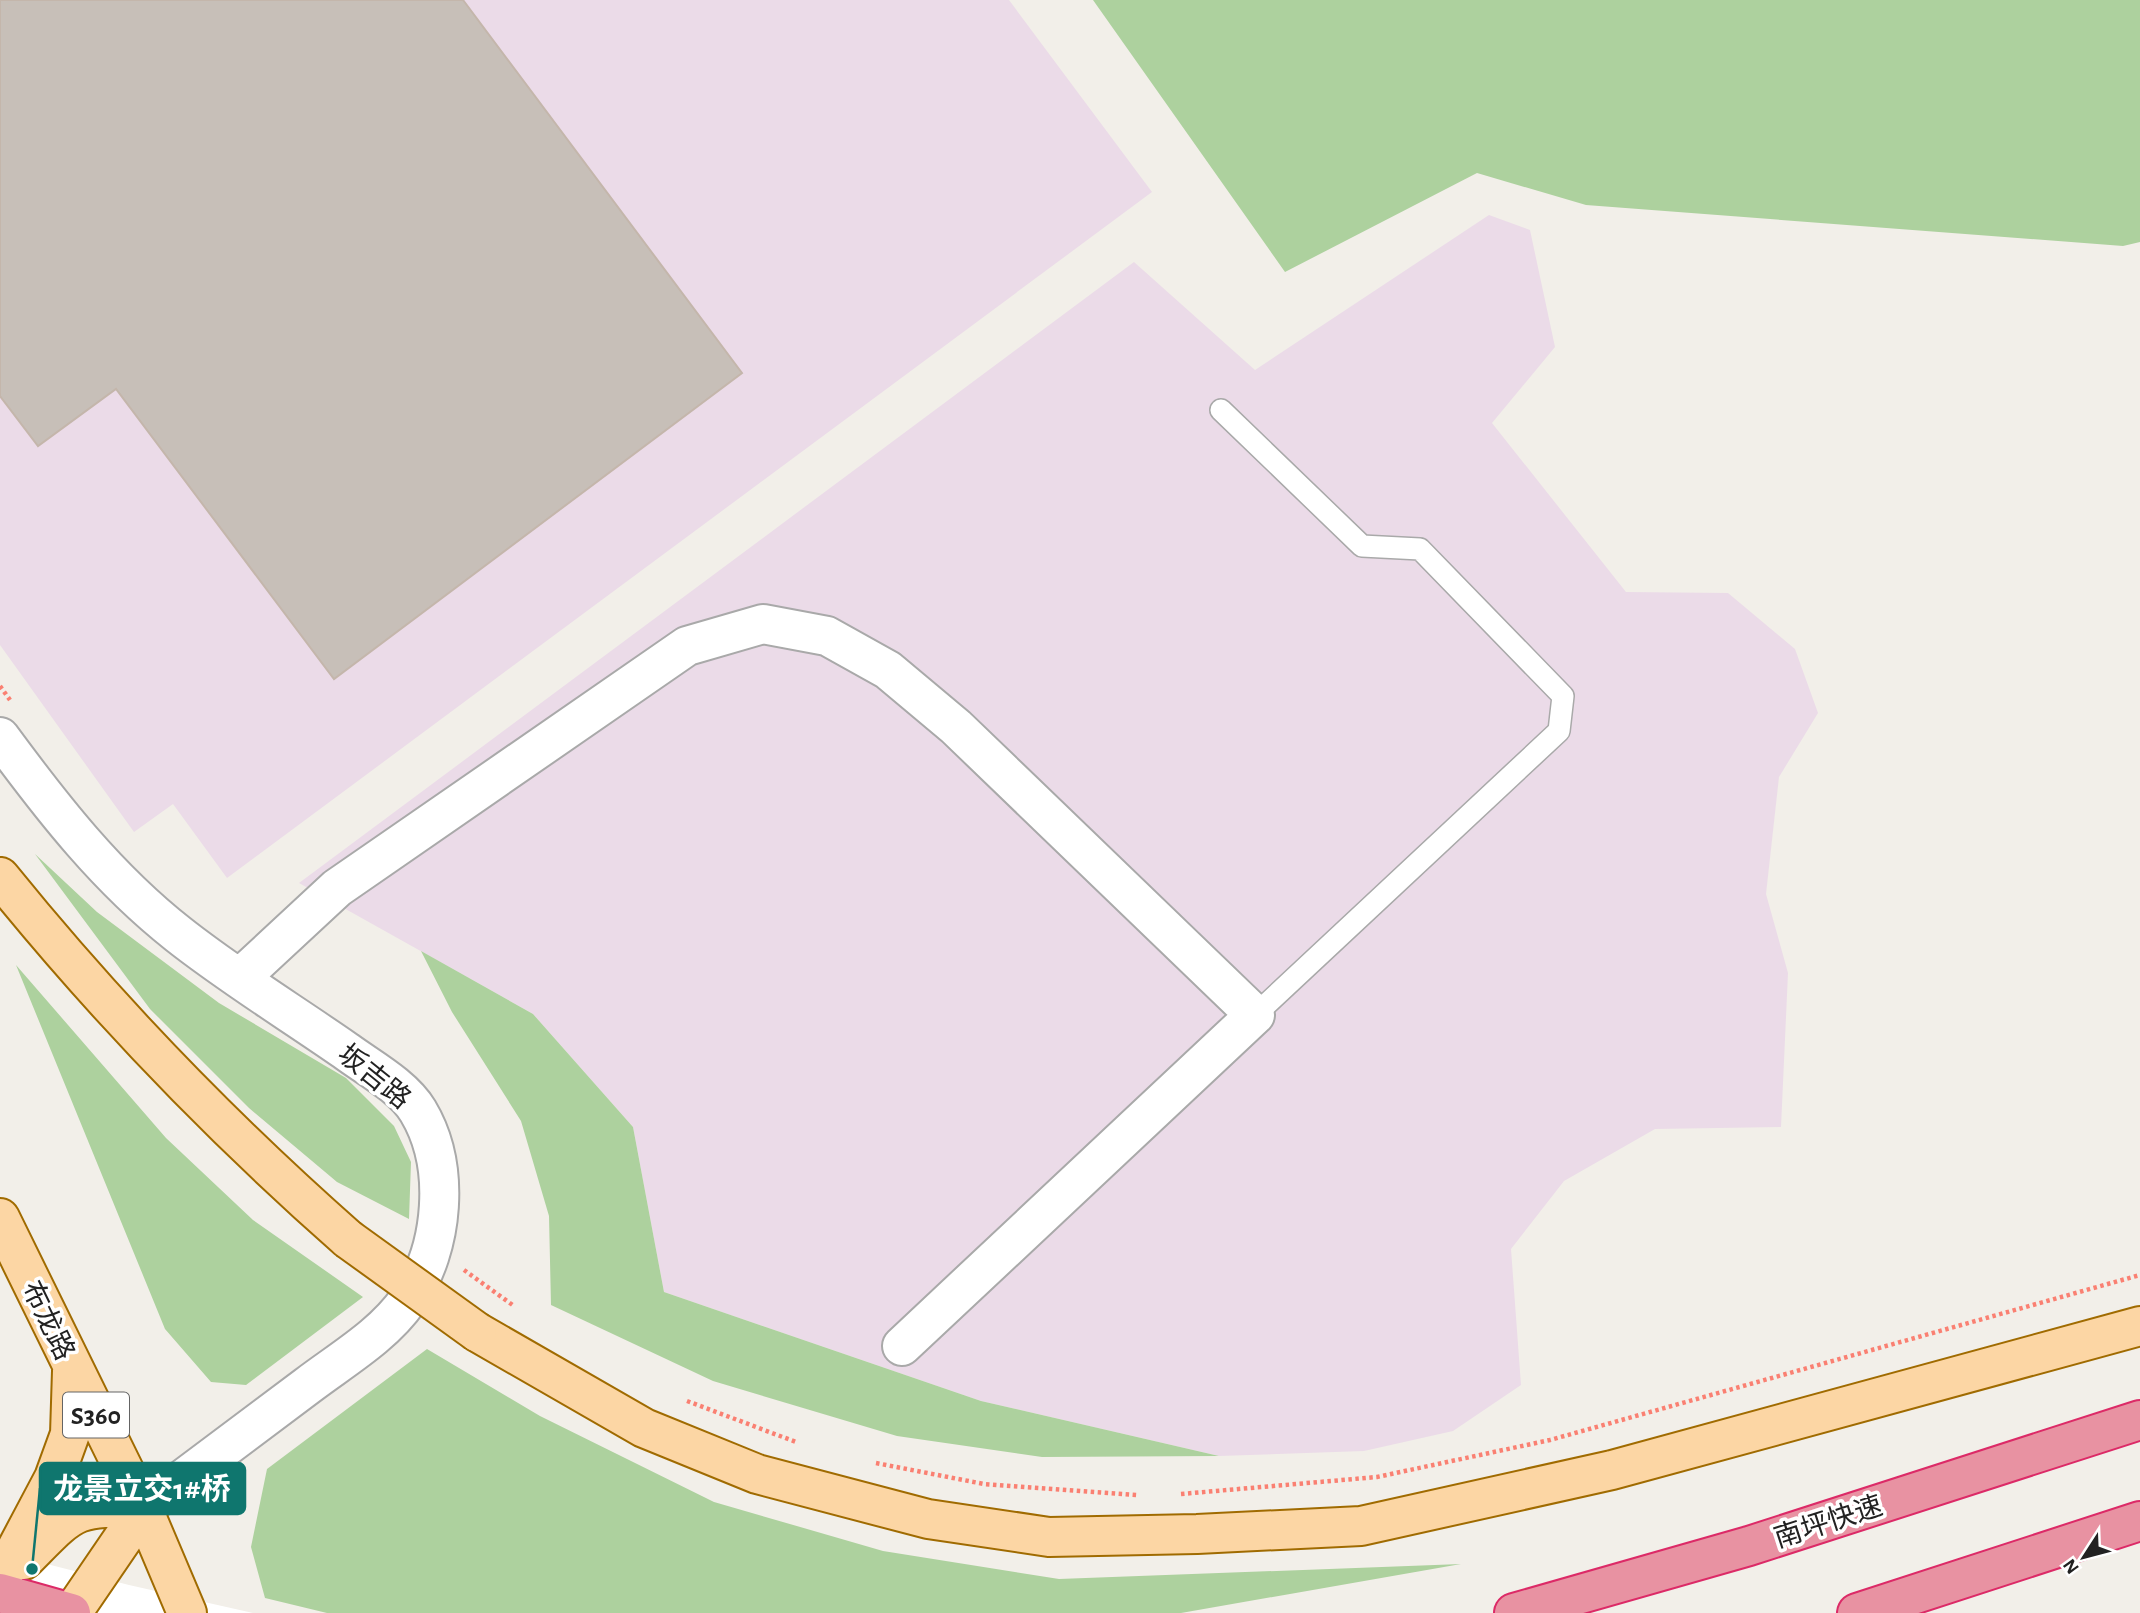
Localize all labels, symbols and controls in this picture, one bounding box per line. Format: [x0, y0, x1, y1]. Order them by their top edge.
street label: 坂吉路 [332, 1039, 416, 1115]
street label: 布龙路 [16, 1276, 80, 1365]
road number: S360 [63, 1392, 129, 1438]
callout: 龙景立交1#桥 [40, 1463, 245, 1514]
text: 龙景立交1#桥 [53, 1473, 231, 1505]
street label: 南坪快速 [1770, 1490, 1886, 1554]
north arrow [2049, 1522, 2119, 1592]
text: N [2060, 1555, 2083, 1577]

